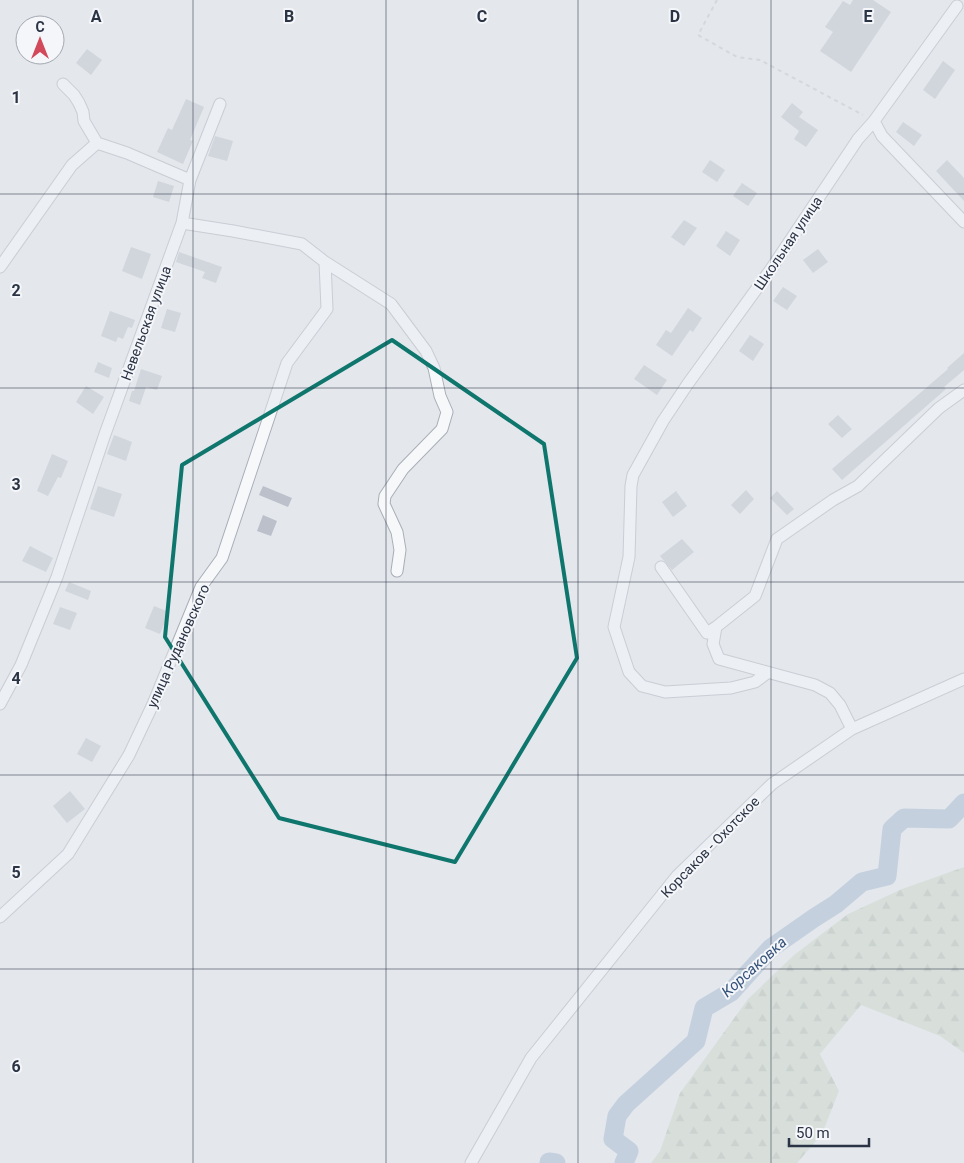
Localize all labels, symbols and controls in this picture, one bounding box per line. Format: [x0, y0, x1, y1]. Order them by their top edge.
text: A [91, 7, 102, 26]
text: B [284, 7, 294, 26]
text: C [477, 7, 487, 26]
text: D [670, 7, 680, 26]
text: E [864, 7, 873, 26]
north arrow [15, 15, 65, 65]
text: С [35, 19, 45, 35]
text: 1 [11, 88, 21, 107]
street label: Школьная улица [751, 193, 825, 293]
street label: Невельская улица [118, 264, 174, 382]
text: 2 [11, 281, 21, 300]
text: 3 [11, 475, 21, 494]
street label: улица Рудановского [144, 582, 212, 710]
text: 4 [11, 669, 21, 688]
street label: Корсаков - Охотское [658, 793, 762, 901]
text: 5 [11, 863, 21, 882]
water label: Корсаковка [718, 933, 790, 1001]
text: 6 [11, 1057, 21, 1076]
scale bar [789, 1116, 869, 1148]
text: 50 m [796, 1124, 830, 1142]

